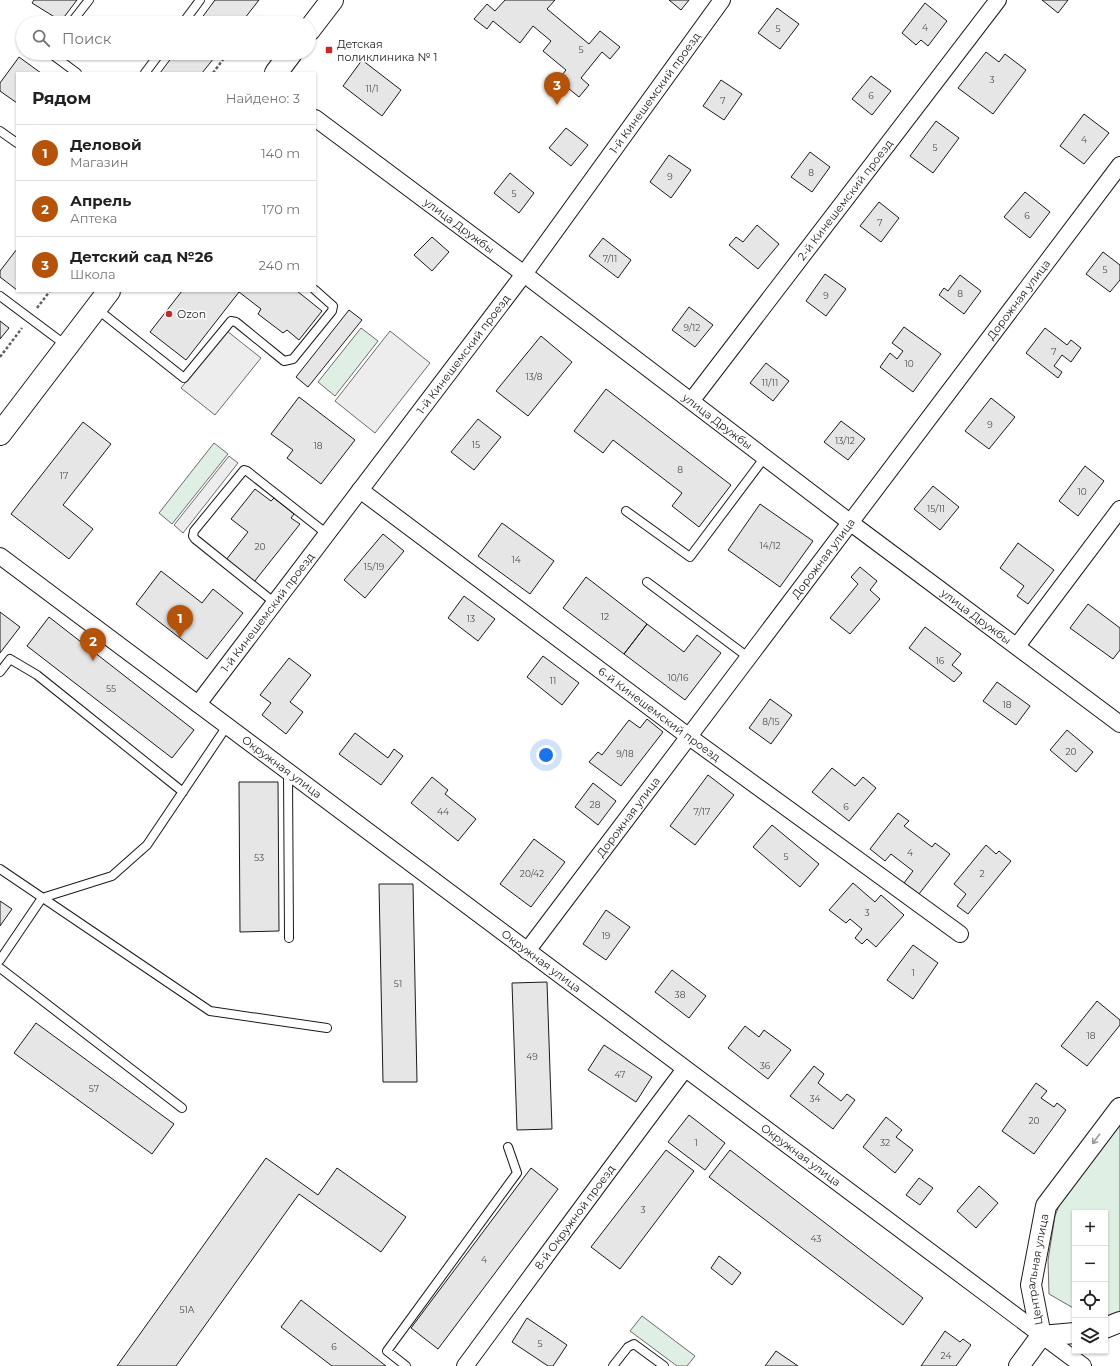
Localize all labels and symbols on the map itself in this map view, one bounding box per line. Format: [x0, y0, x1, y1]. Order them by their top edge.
house number: 4 [922, 22, 928, 33]
house number: 5 [775, 23, 781, 34]
street label: 1-й Кинешемский проезд [606, 30, 703, 156]
place label: Детская поликлиника № 1 [337, 37, 437, 64]
house number: 5 [578, 44, 584, 55]
marker: Детская поликлиника № 1 [324, 45, 334, 55]
pin: 3 [544, 72, 570, 105]
house number: 3 [989, 74, 995, 85]
house number: 11/1 [365, 83, 379, 94]
house number: 6 [868, 90, 874, 101]
house number: 7 [720, 95, 726, 106]
house number: 4 [1081, 134, 1087, 145]
street label: 2-й Кинешемский проезд [794, 137, 896, 263]
house number: 5 [932, 142, 938, 153]
house number: 8 [808, 167, 814, 178]
house number: 9 [667, 171, 673, 182]
house number: 5 [511, 188, 517, 199]
street label: улица Дружбы [421, 194, 497, 256]
house number: 6 [1024, 210, 1030, 221]
house number: 7 [877, 217, 883, 228]
house number: 7/11 [603, 253, 617, 264]
street label: Дорожная улица [984, 257, 1053, 342]
house number: 5 [1102, 264, 1108, 275]
house number: 8 [957, 288, 963, 299]
house number: 9 [823, 290, 829, 301]
street label: 1-й Кинешемский проезд [413, 292, 513, 417]
place label: Ozon [177, 307, 206, 321]
marker: Ozon [164, 309, 174, 319]
house number: 9/12 [684, 322, 700, 333]
house number: 7 [1051, 346, 1057, 357]
house number: 10 [904, 358, 914, 369]
house number: 13/8 [526, 371, 543, 382]
house number: 11/11 [762, 377, 778, 388]
street label: улица Дружбы [679, 390, 755, 452]
house number: 9 [987, 419, 993, 430]
house number: 13/12 [835, 435, 855, 446]
house number: 15 [472, 439, 480, 450]
house number: 18 [314, 440, 323, 451]
house number: 8 [677, 464, 683, 475]
house number: 17 [60, 470, 68, 481]
house number: 10 [1077, 486, 1087, 497]
house number: 15/11 [927, 503, 945, 514]
street label: Дорожная улица [789, 515, 858, 601]
house number: 14/12 [759, 540, 781, 551]
house number: 20 [254, 541, 266, 552]
street label: 1-й Кинешемский проезд [218, 550, 317, 675]
house number: 14 [511, 554, 521, 565]
house number: 15/19 [364, 561, 385, 572]
street label: улица Дружбы [937, 585, 1014, 647]
pin: 1 [167, 605, 193, 638]
house number: 12 [601, 611, 609, 622]
house number: 13 [467, 613, 475, 624]
pin: 2 [80, 628, 106, 661]
house number: 16 [936, 655, 945, 666]
street label: 6-й Кинешемский проезд [595, 664, 723, 764]
house number: 10/16 [667, 672, 689, 683]
house number: 11 [550, 675, 556, 686]
house number: 55 [106, 683, 116, 694]
house number: 18 [1003, 699, 1012, 710]
house number: 8/15 [762, 716, 780, 727]
street label: Окружная улица [239, 732, 325, 801]
your location [536, 745, 556, 765]
house number: 20 [1065, 746, 1077, 757]
house number: 9/18 [616, 748, 634, 759]
street label: Дорожная улица [593, 774, 663, 860]
house number: 28 [590, 799, 601, 810]
house number: 6 [843, 801, 849, 812]
house number: 44 [437, 806, 449, 817]
house number: 7/17 [694, 806, 710, 817]
house number: 4 [907, 847, 913, 858]
house number: 5 [783, 851, 789, 862]
house number: 53 [254, 852, 264, 863]
house number: 20/42 [520, 868, 544, 879]
house number: 2 [979, 868, 985, 879]
house number: 3 [864, 907, 870, 918]
street label: Окружная улица [499, 927, 584, 995]
house number: 19 [602, 930, 611, 941]
house number: 1 [911, 967, 915, 978]
house number: 51 [394, 978, 402, 989]
house number: 38 [675, 989, 686, 1000]
house number: 18 [1087, 1030, 1096, 1041]
house number: 49 [526, 1051, 538, 1062]
house number: 36 [760, 1060, 771, 1071]
house number: 47 [615, 1069, 625, 1080]
house number: 57 [89, 1083, 99, 1094]
house number: 34 [809, 1093, 821, 1104]
house number: 20 [1028, 1115, 1040, 1126]
street label: Окружная улица [758, 1121, 843, 1189]
one-way arrow [1092, 1133, 1101, 1144]
house number: 1 [694, 1137, 698, 1148]
house number: 32 [880, 1137, 890, 1148]
street label: 8-й Окружной проезд [531, 1162, 618, 1272]
house number: 3 [640, 1204, 646, 1215]
street label: Центральная улица [1024, 1212, 1051, 1326]
house number: 43 [811, 1233, 821, 1244]
house number: 4 [481, 1254, 487, 1265]
house number: 51А [179, 1304, 195, 1315]
house number: 5 [537, 1338, 543, 1349]
house number: 6 [331, 1341, 337, 1352]
house number: 24 [941, 1350, 951, 1361]

